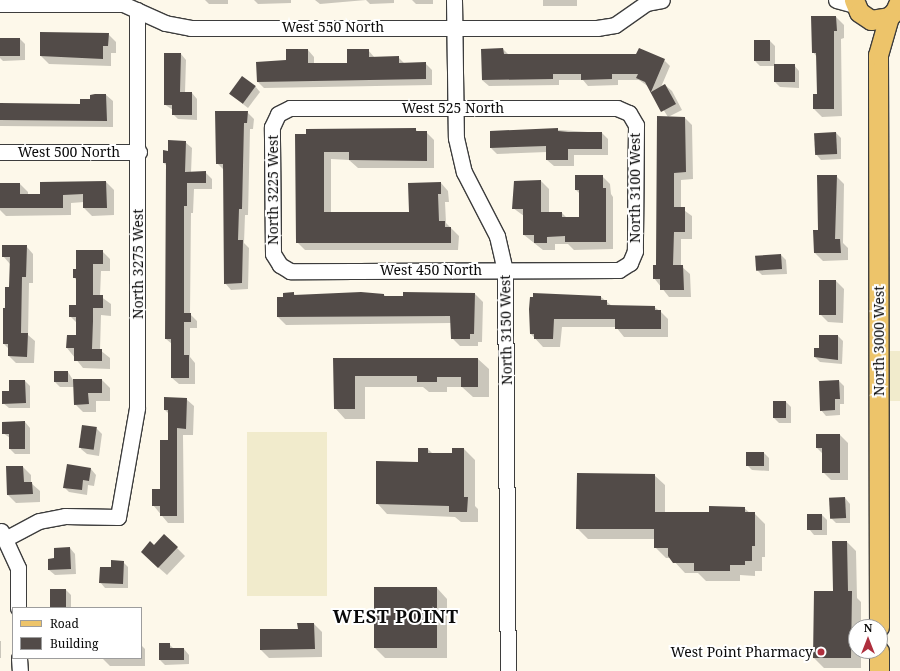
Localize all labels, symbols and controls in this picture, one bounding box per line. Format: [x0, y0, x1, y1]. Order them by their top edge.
street label: West 550 North [282, 19, 384, 35]
street label: West 525 North [402, 100, 504, 116]
street label: North 3100 West [627, 133, 643, 243]
street label: North 3225 West [265, 135, 281, 245]
street label: West 500 North [18, 144, 120, 160]
street label: North 3275 West [130, 209, 146, 319]
street label: West 450 North [380, 262, 482, 278]
street label: North 3150 West [497, 275, 515, 385]
street label: North 3000 West [871, 286, 887, 396]
district label: WEST POINT [333, 605, 459, 627]
legend [12, 607, 142, 659]
text: Road [50, 615, 79, 632]
north arrow [848, 619, 888, 659]
text: N [864, 620, 872, 635]
text: Building [50, 635, 98, 652]
place label: West Point Pharmacy [670, 644, 813, 660]
marker: West Point Pharmacy [816, 647, 826, 657]

